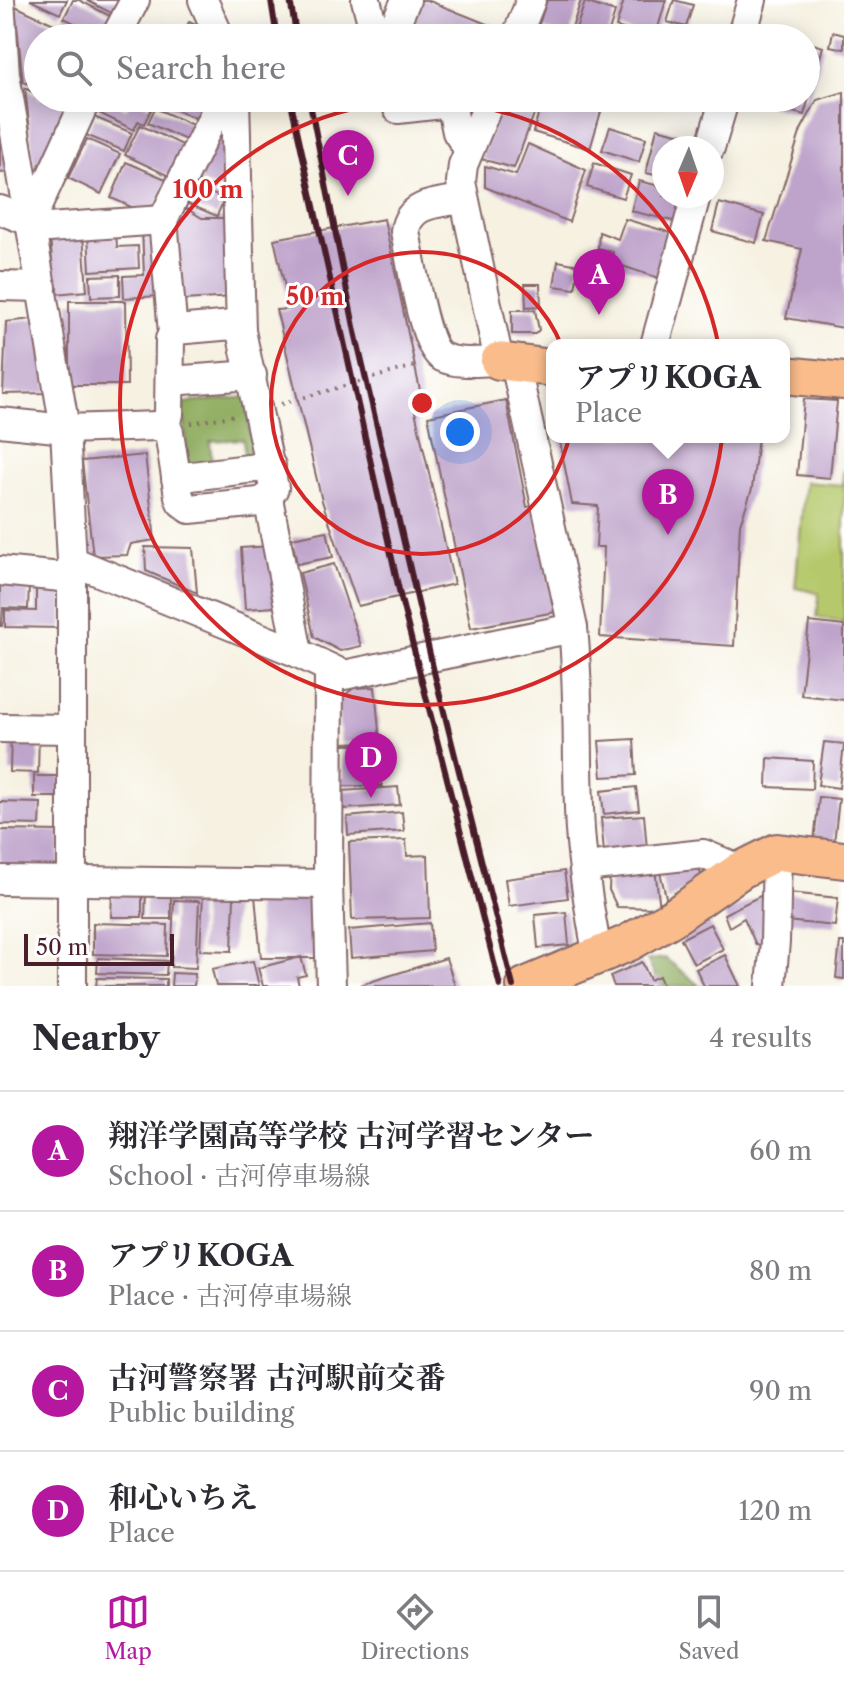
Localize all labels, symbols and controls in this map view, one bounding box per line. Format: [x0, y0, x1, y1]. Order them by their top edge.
search box [24, 24, 820, 112]
icon: search [52, 46, 96, 90]
text: Search here [116, 50, 286, 87]
pin: C [322, 130, 374, 196]
north arrow [652, 136, 724, 208]
text: 100 m [172, 175, 244, 204]
pin: A [573, 249, 625, 315]
text: 50 m [286, 282, 344, 311]
popup [546, 339, 790, 443]
text: アプリKOGA [575, 359, 761, 396]
centre of rings [408, 389, 436, 417]
text: Place [575, 397, 642, 429]
your location [440, 412, 480, 452]
pin: B [642, 469, 694, 535]
pin: D [345, 732, 397, 798]
scale bar [24, 930, 174, 966]
text: 50 m [36, 934, 88, 961]
text: Nearby [32, 1017, 160, 1059]
text: 4 results [709, 1022, 812, 1054]
text: 翔洋学園高等学校 古河学習センター [108, 1117, 594, 1154]
text: A [48, 1135, 68, 1167]
text: 60 m [749, 1135, 812, 1167]
text: School · 古河停車場線 [108, 1160, 370, 1192]
text: アプリKOGA [108, 1237, 293, 1274]
text: B [48, 1255, 68, 1287]
text: 80 m [749, 1255, 812, 1287]
text: Place · 古河停車場線 [108, 1280, 352, 1312]
text: 古河警察署 古河駅前交番 [108, 1359, 446, 1396]
text: C [48, 1375, 68, 1407]
text: 90 m [749, 1375, 812, 1407]
text: Public building [108, 1397, 294, 1429]
text: 和心いちえ [108, 1479, 258, 1516]
text: D [47, 1495, 69, 1527]
text: 120 m [738, 1495, 812, 1527]
text: Place [108, 1517, 175, 1549]
tab: Map [104, 1590, 152, 1665]
tab: Directions [361, 1590, 469, 1665]
tab: Saved [678, 1590, 739, 1665]

